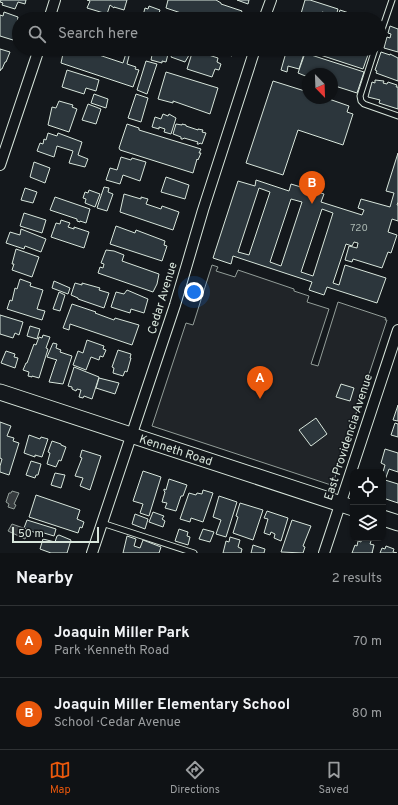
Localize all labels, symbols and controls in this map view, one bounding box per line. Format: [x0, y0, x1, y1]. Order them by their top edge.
search box [12, 12, 386, 56]
icon: search [26, 23, 48, 45]
text: Search here [58, 25, 138, 44]
north arrow [302, 68, 338, 104]
pin: B [299, 171, 325, 204]
house number: 720 [350, 222, 368, 235]
street label: Cedar Avenue [144, 260, 182, 336]
your location [184, 282, 204, 302]
pin: A [247, 366, 273, 399]
street label: East Providencia Avenue [321, 372, 377, 503]
street label: Kenneth Road [137, 432, 214, 470]
map controls [350, 469, 386, 541]
button: locate [350, 469, 386, 505]
button: layers [350, 505, 386, 541]
scale bar [12, 525, 99, 544]
text: 50 m [18, 527, 44, 541]
text: Nearby [16, 568, 73, 590]
text: 2 results [332, 571, 382, 587]
text: Joaquin Miller Park [54, 624, 190, 643]
text: A [24, 634, 34, 650]
text: 70 m [353, 634, 382, 650]
text: Park · Kenneth Road [54, 643, 169, 659]
text: Joaquin Miller Elementary School [54, 696, 290, 715]
text: B [25, 706, 33, 722]
text: 80 m [352, 706, 382, 722]
text: School · Cedar Avenue [54, 715, 181, 731]
tab: Map [49, 759, 71, 797]
tab: Directions [170, 759, 220, 797]
tab: Saved [318, 759, 349, 797]

